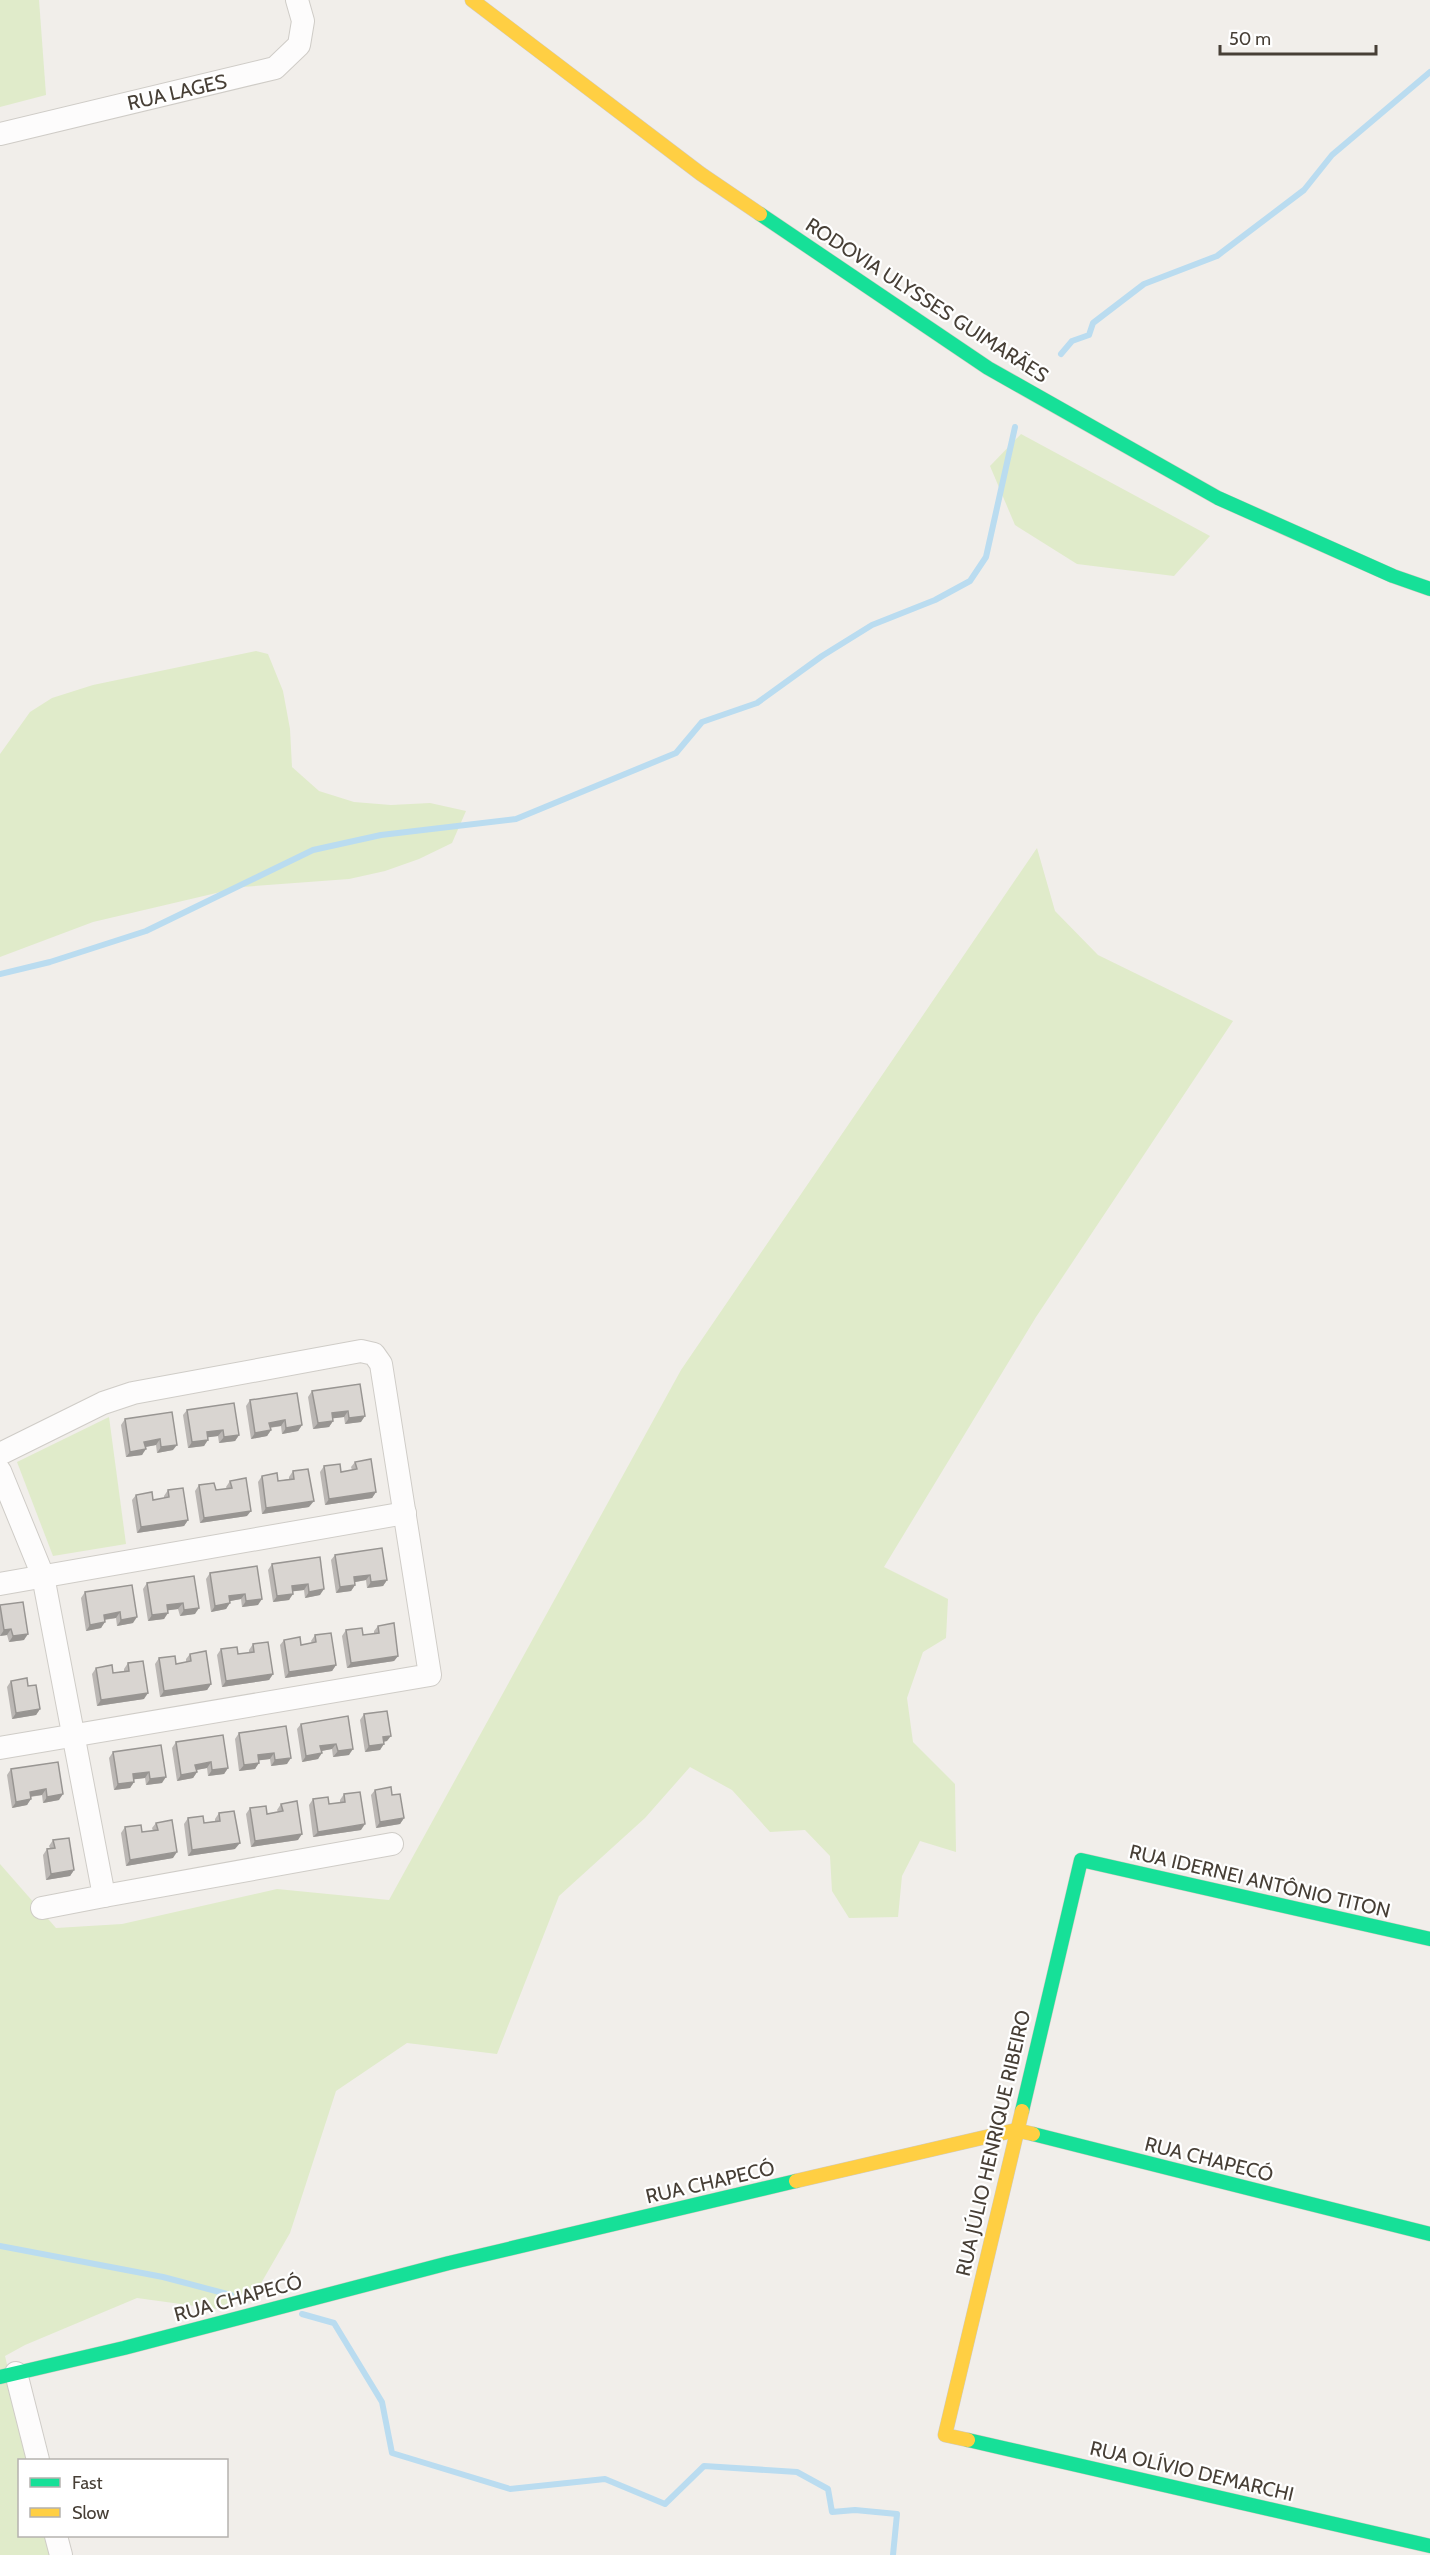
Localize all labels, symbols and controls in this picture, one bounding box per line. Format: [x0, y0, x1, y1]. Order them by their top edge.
scale bar [1220, 18, 1376, 56]
text: 50 m [1229, 28, 1271, 50]
street label: RUA LAGES [125, 69, 229, 115]
street label: RODOVIA ULYSSES GUIMARÃES [801, 212, 1053, 388]
street label: RUA IDERNEI ANTÔNIO TITON [1127, 1839, 1393, 1923]
street label: RUA JÚLIO HENRIQUE RIBEIRO [951, 2008, 1035, 2278]
street label: RUA CHAPECÓ [1142, 2131, 1276, 2187]
street label: RUA CHAPECÓ [643, 2156, 777, 2208]
street label: RUA CHAPECÓ [171, 2269, 305, 2327]
street label: RUA OLÍVIO DEMARCHI [1088, 2436, 1296, 2506]
legend [18, 2459, 228, 2537]
text: Fast [72, 2472, 103, 2494]
text: Slow [72, 2502, 109, 2524]

